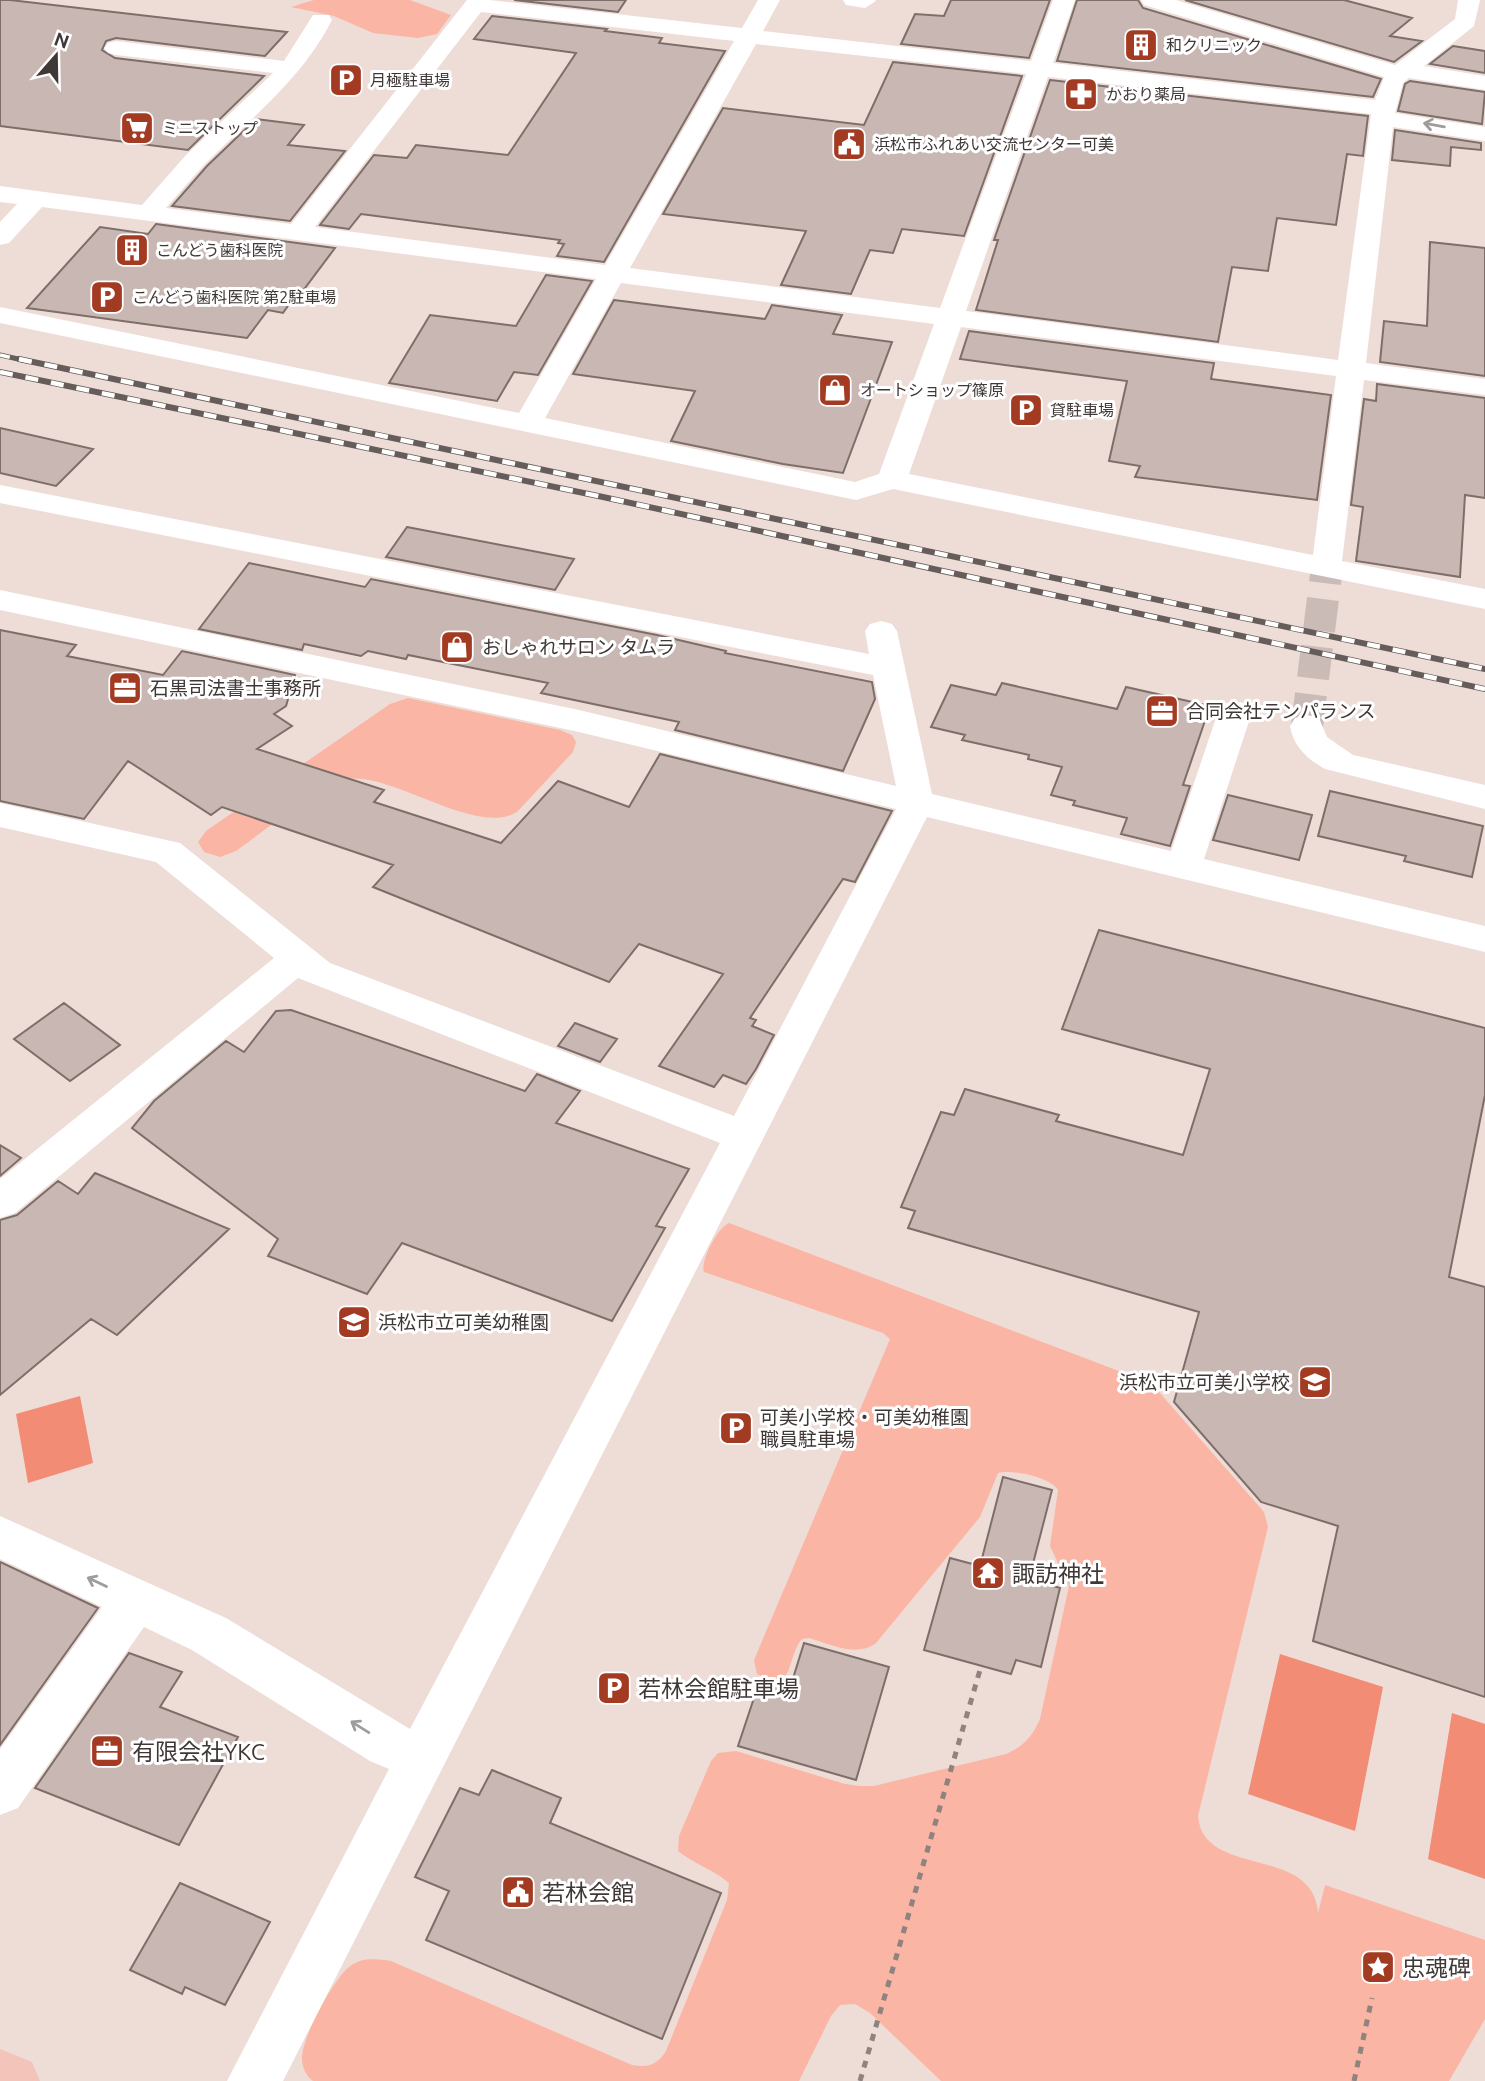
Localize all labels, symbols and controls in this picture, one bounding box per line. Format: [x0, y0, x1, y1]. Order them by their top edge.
north arrow [21, 21, 91, 91]
building icon: 和クリニック [1122, 26, 1160, 64]
text: N [51, 27, 72, 53]
place label: 和クリニック [1166, 36, 1262, 54]
parking icon: 月極駐車場 [327, 61, 365, 99]
place label: 月極駐車場 [370, 71, 450, 89]
pharmacy icon: かおり薬局 [1062, 75, 1100, 113]
place label: かおり薬局 [1106, 85, 1186, 103]
supermarket icon: ミニストップ [118, 109, 156, 147]
one-way arrow [1423, 118, 1446, 131]
place label: ミニストップ [162, 119, 258, 137]
public building icon: 浜松市ふれあい交流センター可美 [830, 125, 868, 163]
place label: 浜松市ふれあい交流センター可美 [874, 135, 1114, 153]
building icon: こんどう歯科医院 [113, 231, 151, 269]
place label: こんどう歯科医院 [156, 241, 284, 259]
parking icon: こんどう歯科医院 第2駐車場 [88, 278, 126, 316]
place label: こんどう歯科医院 第2駐車場 [132, 288, 336, 306]
shop icon: オートショップ篠原 [816, 371, 854, 409]
place label: オートショップ篠原 [860, 381, 1004, 399]
parking icon: 貸駐車場 [1007, 391, 1045, 429]
place label: 貸駐車場 [1050, 401, 1114, 419]
shop icon: おしゃれサロン タムラ [438, 628, 476, 666]
place label: おしゃれサロン タムラ [482, 636, 675, 658]
office icon: 石黒司法書士事務所 [106, 669, 144, 707]
place label: 石黒司法書士事務所 [150, 677, 321, 699]
office icon: 合同会社テンパランス [1143, 692, 1181, 730]
place label: 合同会社テンパランス [1186, 700, 1376, 722]
school or university icon: 浜松市立可美幼稚園 [335, 1303, 373, 1341]
place label: 浜松市立可美幼稚園 [378, 1311, 549, 1333]
school or university icon: 浜松市立可美小学校 [1296, 1363, 1334, 1401]
place label: 浜松市立可美小学校 [1119, 1371, 1290, 1393]
place label: 可美小学校・可美幼稚園 職員駐車場 [760, 1406, 969, 1450]
parking icon: 可美小学校・可美幼稚園 職員駐車場 [717, 1409, 755, 1447]
temple icon: 諏訪神社 [969, 1554, 1007, 1592]
place label: 諏訪神社 [1012, 1561, 1104, 1586]
one-way arrow [87, 1574, 108, 1588]
parking icon: 若林会館駐車場 [595, 1669, 633, 1707]
place label: 若林会館駐車場 [638, 1676, 799, 1701]
one-way arrow [350, 1720, 370, 1734]
office icon: 有限会社YKC [88, 1732, 126, 1770]
place label: 有限会社YKC [132, 1739, 265, 1764]
public building icon: 若林会館 [499, 1873, 537, 1911]
place label: 若林会館 [542, 1880, 634, 1905]
place icon: 忠魂碑 [1359, 1948, 1397, 1986]
place label: 忠魂碑 [1402, 1955, 1471, 1980]

